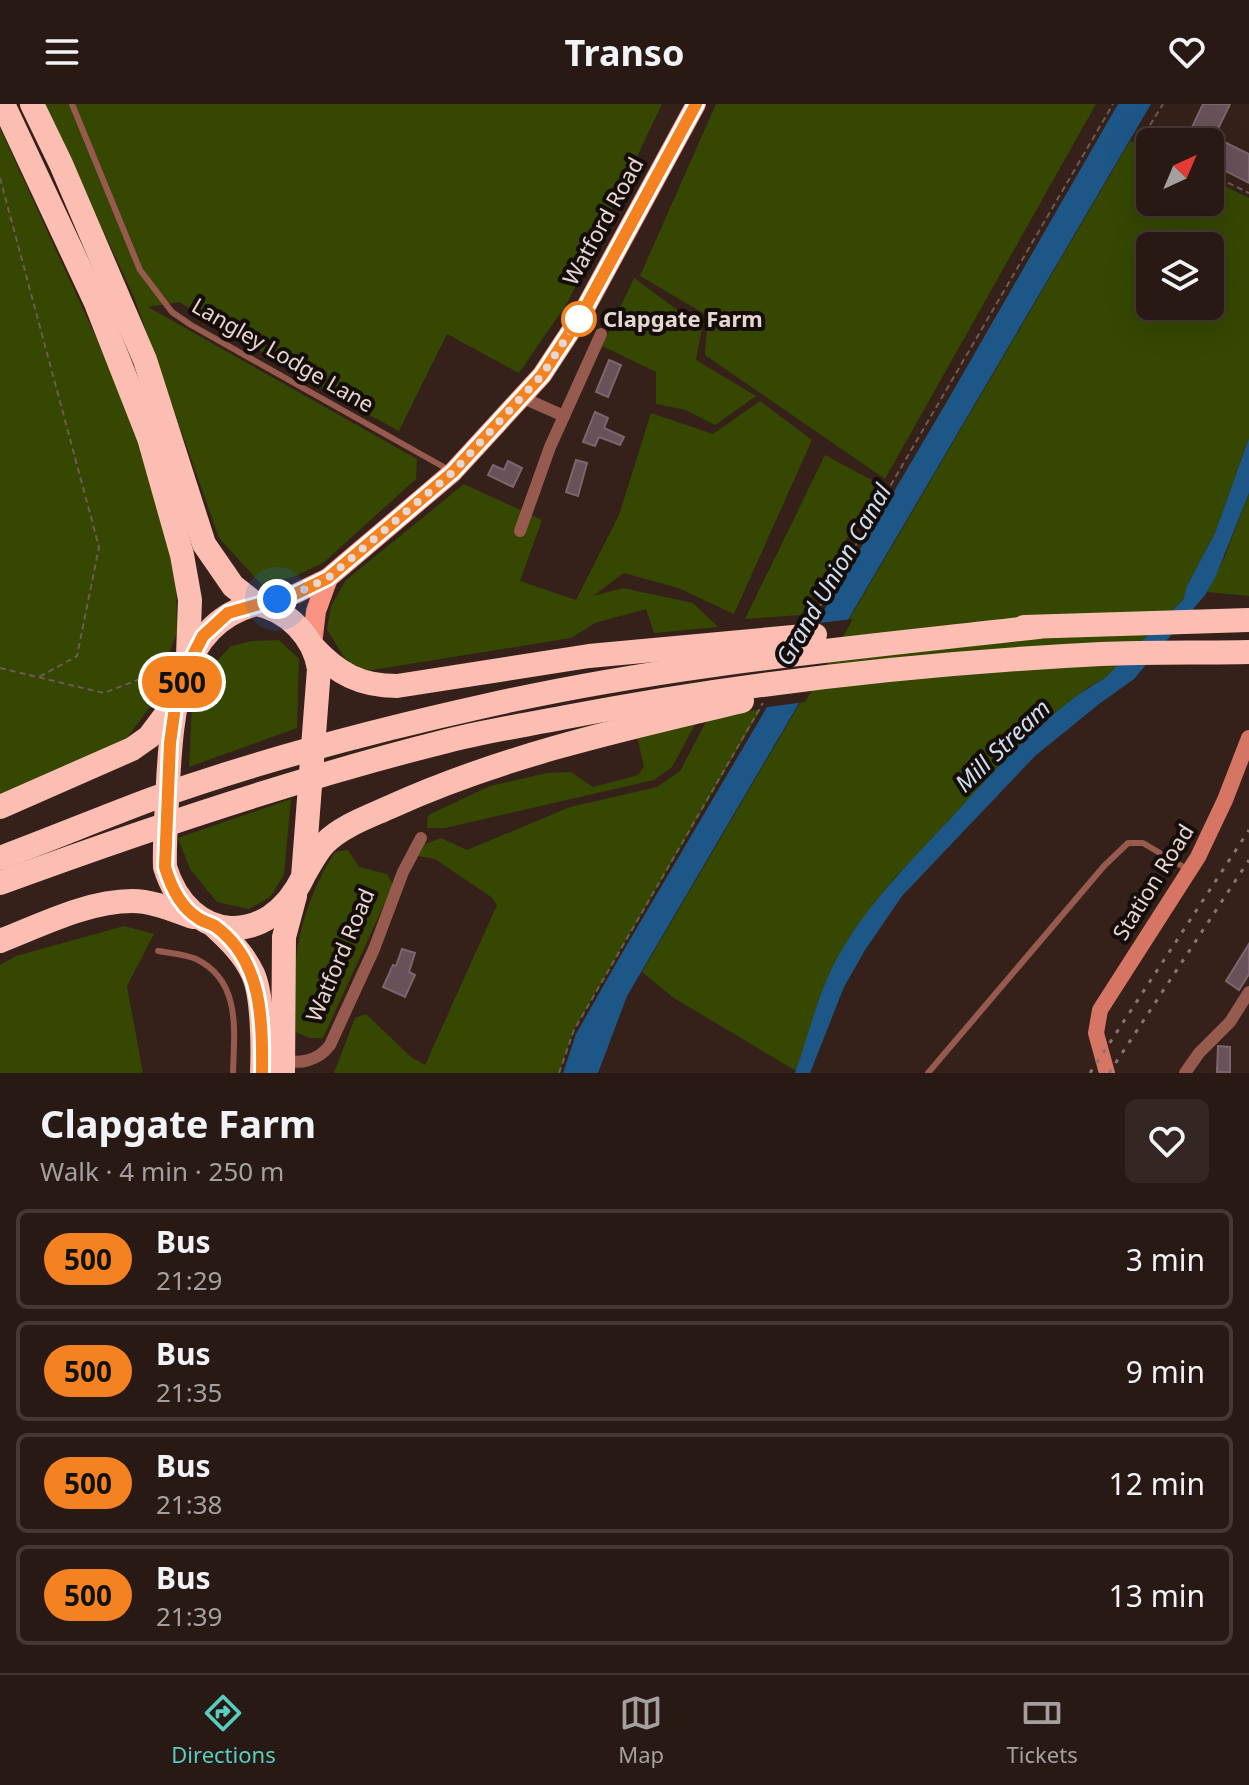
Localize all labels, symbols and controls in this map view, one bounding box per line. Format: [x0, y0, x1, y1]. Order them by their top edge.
text: Transo [565, 28, 684, 77]
icon: menu [40, 30, 84, 74]
icon: heart [1165, 30, 1209, 74]
north arrow [1136, 128, 1224, 216]
map controls [1136, 128, 1224, 320]
street label: Watford Road [555, 151, 650, 290]
button: layers [1136, 232, 1224, 320]
street label: Langley Lodge Lane [187, 290, 380, 418]
marker: Clapgate Farm [562, 302, 596, 336]
place label: Clapgate Farm [603, 303, 763, 333]
water label: Grand Union Canal [767, 477, 899, 671]
your location [257, 579, 297, 619]
line badge: 500 [136, 656, 228, 708]
text: 500 [158, 663, 206, 701]
water label: Mill Stream [947, 691, 1057, 799]
street label: Station Road [1105, 818, 1200, 945]
street label: Watford Road [298, 883, 381, 1026]
text: Clapgate Farm [40, 1097, 316, 1149]
button: heart [1125, 1099, 1209, 1183]
text: Walk · 4 min · 250 m [40, 1153, 284, 1189]
text: Bus [156, 1221, 211, 1262]
text: 3 min [1126, 1239, 1205, 1280]
text: 500 [64, 1240, 112, 1278]
text: 21:29 [156, 1262, 222, 1298]
text: Bus [156, 1333, 211, 1374]
text: 9 min [1126, 1351, 1205, 1392]
text: 500 [64, 1352, 112, 1390]
text: 21:35 [156, 1374, 222, 1410]
text: Bus [156, 1445, 211, 1486]
text: 12 min [1109, 1463, 1205, 1504]
text: 500 [64, 1464, 112, 1502]
text: 21:38 [156, 1486, 222, 1522]
text: Bus [156, 1557, 211, 1598]
text: 13 min [1109, 1575, 1205, 1616]
text: 500 [64, 1576, 112, 1614]
text: 21:39 [156, 1598, 222, 1634]
tab: Directions [171, 1691, 276, 1769]
tab: Map [618, 1691, 664, 1769]
tab: Tickets [1007, 1691, 1078, 1769]

